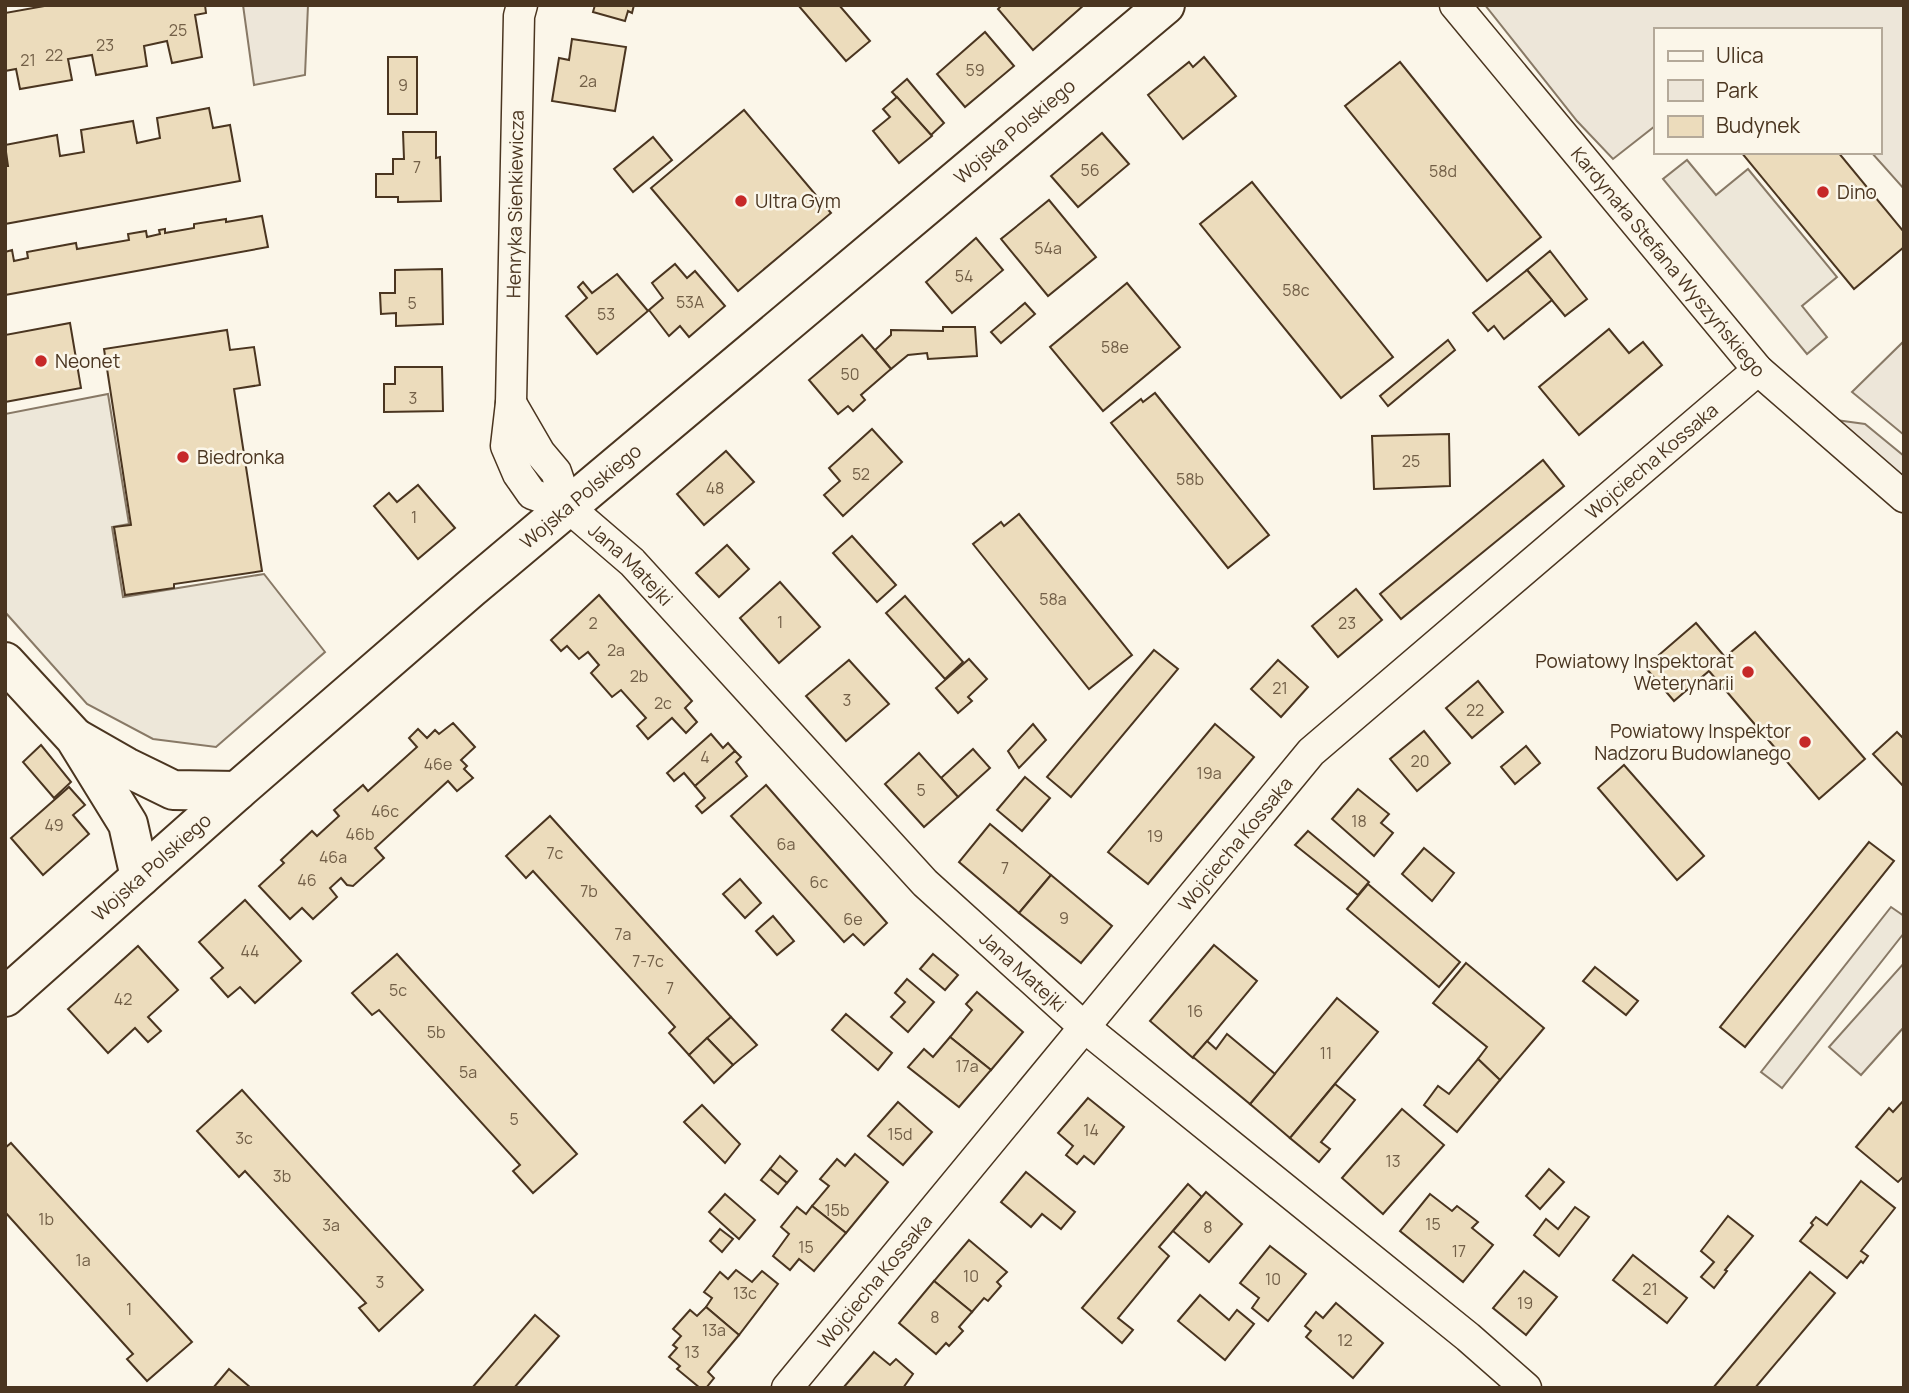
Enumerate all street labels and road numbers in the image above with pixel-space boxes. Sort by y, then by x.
street label: Wojska Polskiego [948,73,1081,190]
street label: Henryka Sienkiewicza [500,110,530,298]
street label: Kardynała Stefana Wyszyńskiego [1565,141,1772,383]
street label: Wojciecha Kossaka [1580,397,1723,525]
street label: Wojska Polskiego [514,438,647,555]
street label: Jana Matejki [583,517,679,611]
street label: Wojciecha Kossaka [1172,771,1298,917]
street label: Wojska Polskiego [86,807,217,927]
street label: Jana Matejki [974,926,1072,1018]
street label: Wojciecha Kossaka [812,1209,938,1354]

